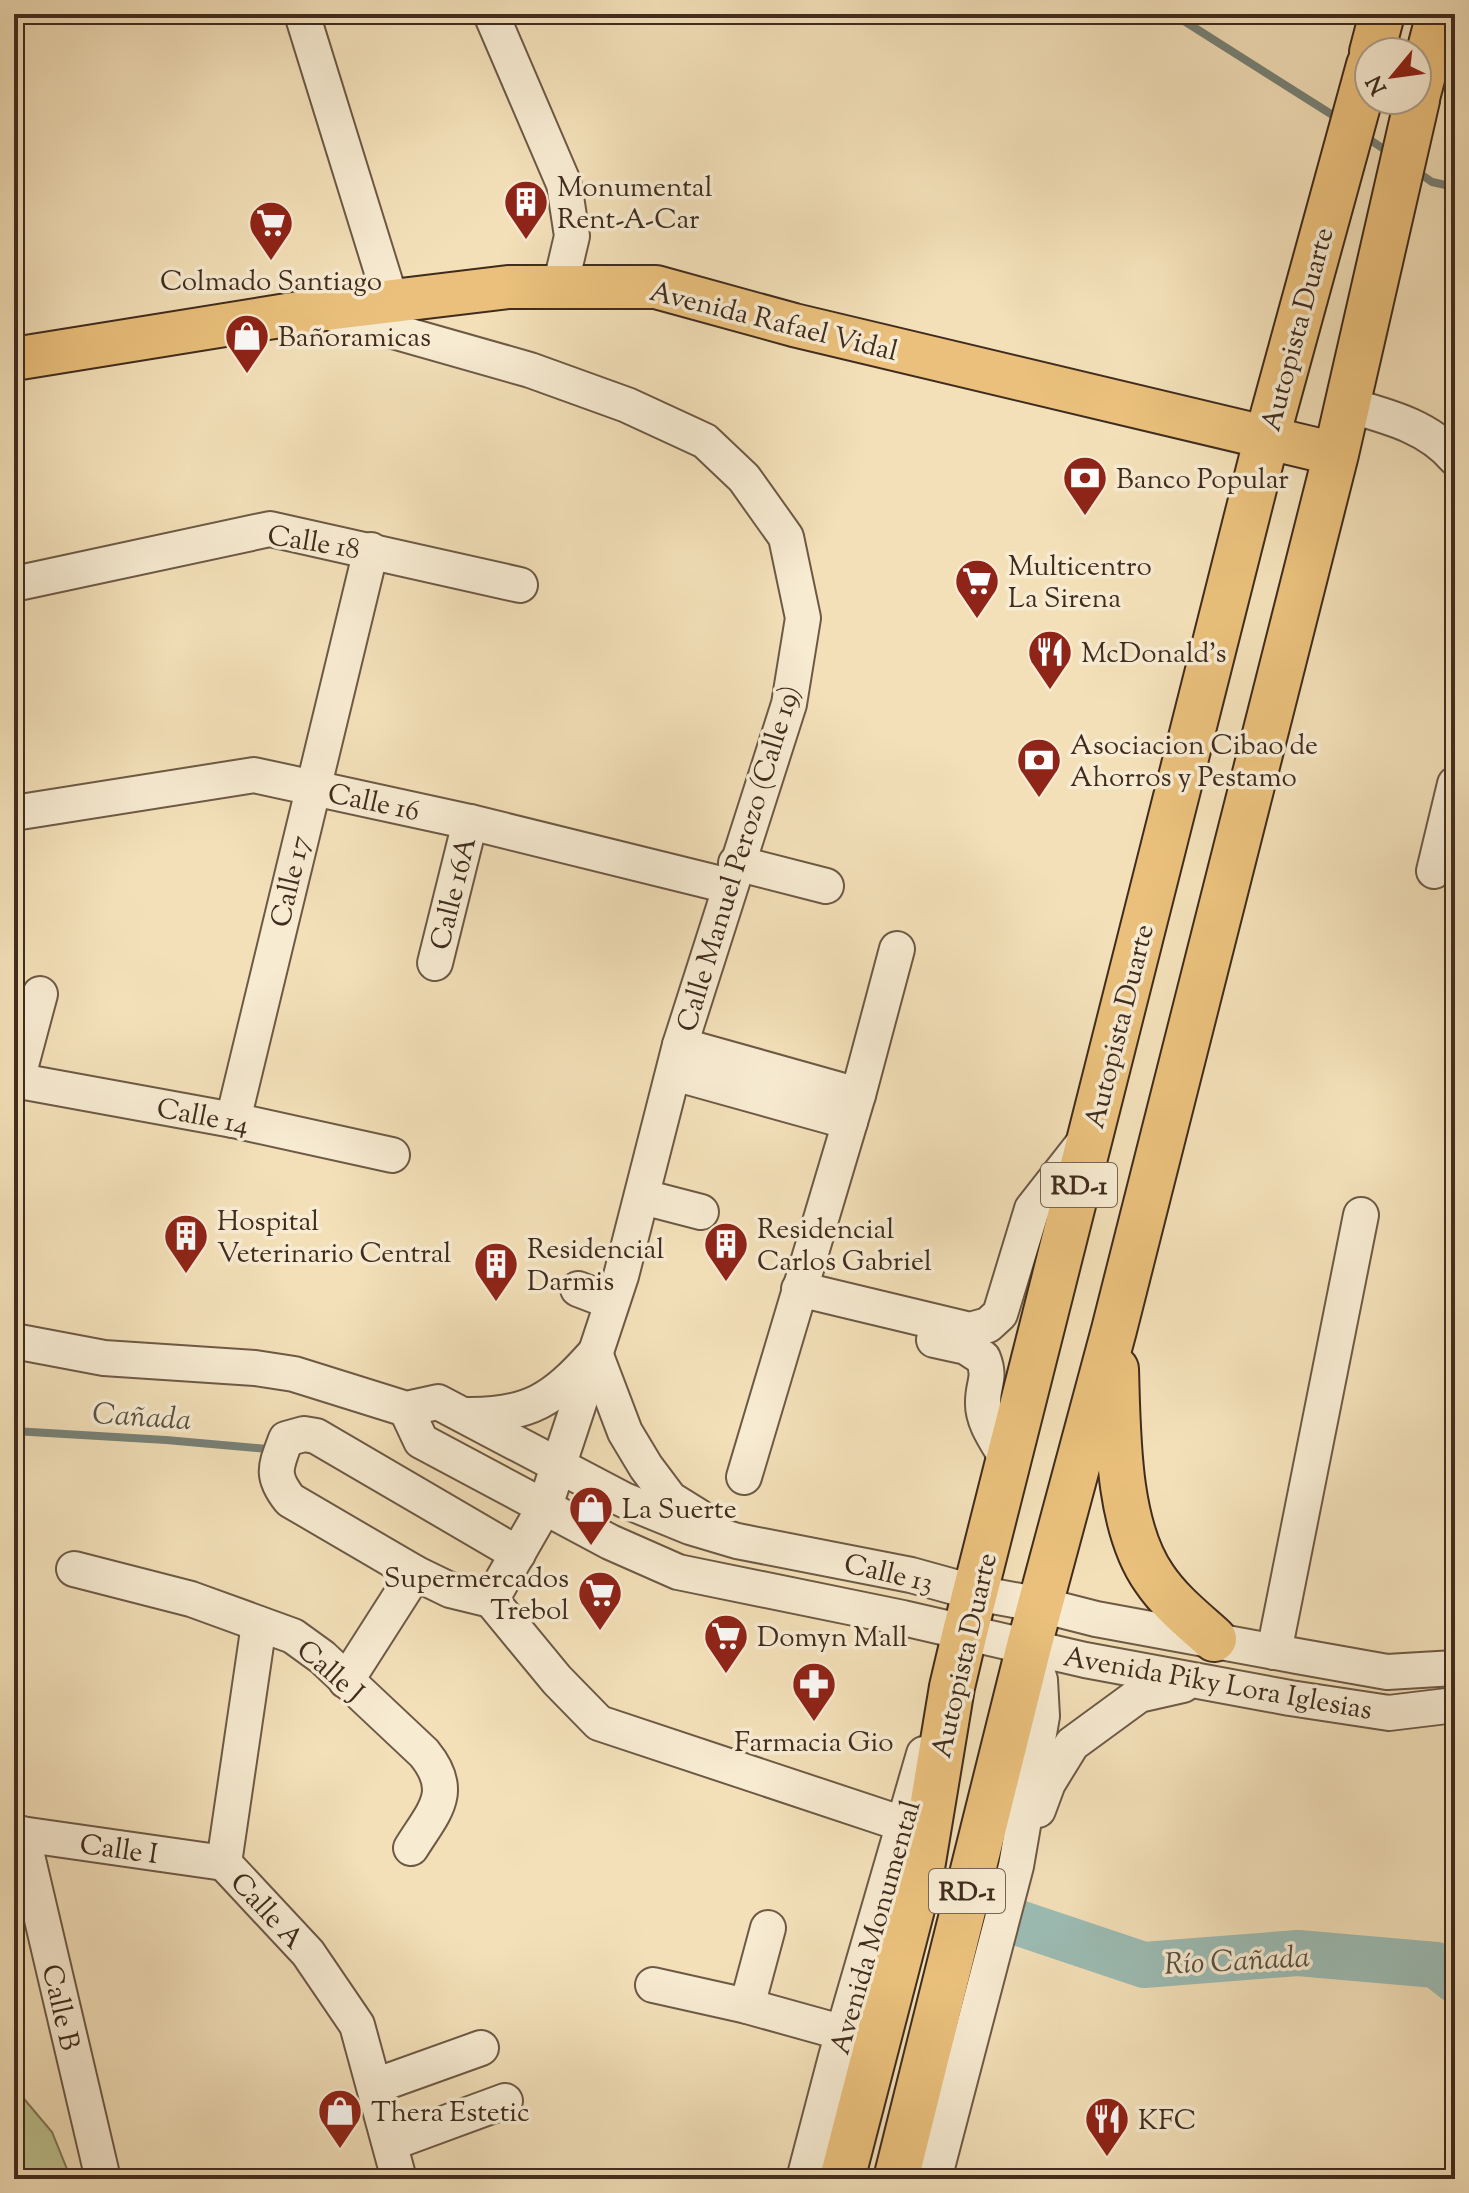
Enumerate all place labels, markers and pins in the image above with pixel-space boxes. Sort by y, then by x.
place label: Monumental Rent-A-Car [557,169,713,241]
building icon: Monumental Rent-A-Car [502,178,550,241]
supermarket icon: Colmado Santiago [247,199,295,262]
place label: Colmado Santiago [160,263,382,303]
shop icon: Bañoramicas [223,312,271,375]
place label: Bañoramicas [278,319,431,359]
bank icon: Banco Popular [1061,454,1109,517]
place label: Banco Popular [1116,461,1289,501]
place label: Multicentro La Sirena [1008,548,1152,620]
supermarket icon: Multicentro La Sirena [953,557,1001,620]
restaurant icon: McDonald's [1026,628,1074,691]
place label: McDonald's [1081,635,1227,675]
place label: Asociacion Cibao de Ahorros y Pestamo [1070,727,1318,799]
bank icon: Asociacion Cibao de Ahorros y Pestamo [1015,736,1063,799]
place label: Hospital Veterinario Central [217,1203,452,1275]
place label: Residencial Carlos Gabriel [757,1211,932,1283]
building icon: Hospital Veterinario Central [162,1212,210,1275]
building icon: Residencial Carlos Gabriel [702,1220,750,1283]
place label: Residencial Darmis [527,1231,665,1303]
building icon: Residencial Darmis [472,1240,520,1303]
shop icon: La Suerte [567,1484,615,1547]
place label: La Suerte [622,1491,737,1531]
place label: Supermercados Trebol [384,1560,569,1632]
supermarket icon: Supermercados Trebol [576,1569,624,1632]
supermarket icon: Domyn Mall [702,1612,750,1675]
place label: Domyn Mall [757,1619,908,1659]
pharmacy icon: Farmacia Gio [790,1660,838,1723]
place label: Farmacia Gio [734,1724,894,1764]
shop icon: Thera Estetic [316,2087,364,2150]
place label: Thera Estetic [371,2094,530,2134]
restaurant icon: KFC [1083,2095,1131,2158]
place label: KFC [1138,2102,1196,2142]

